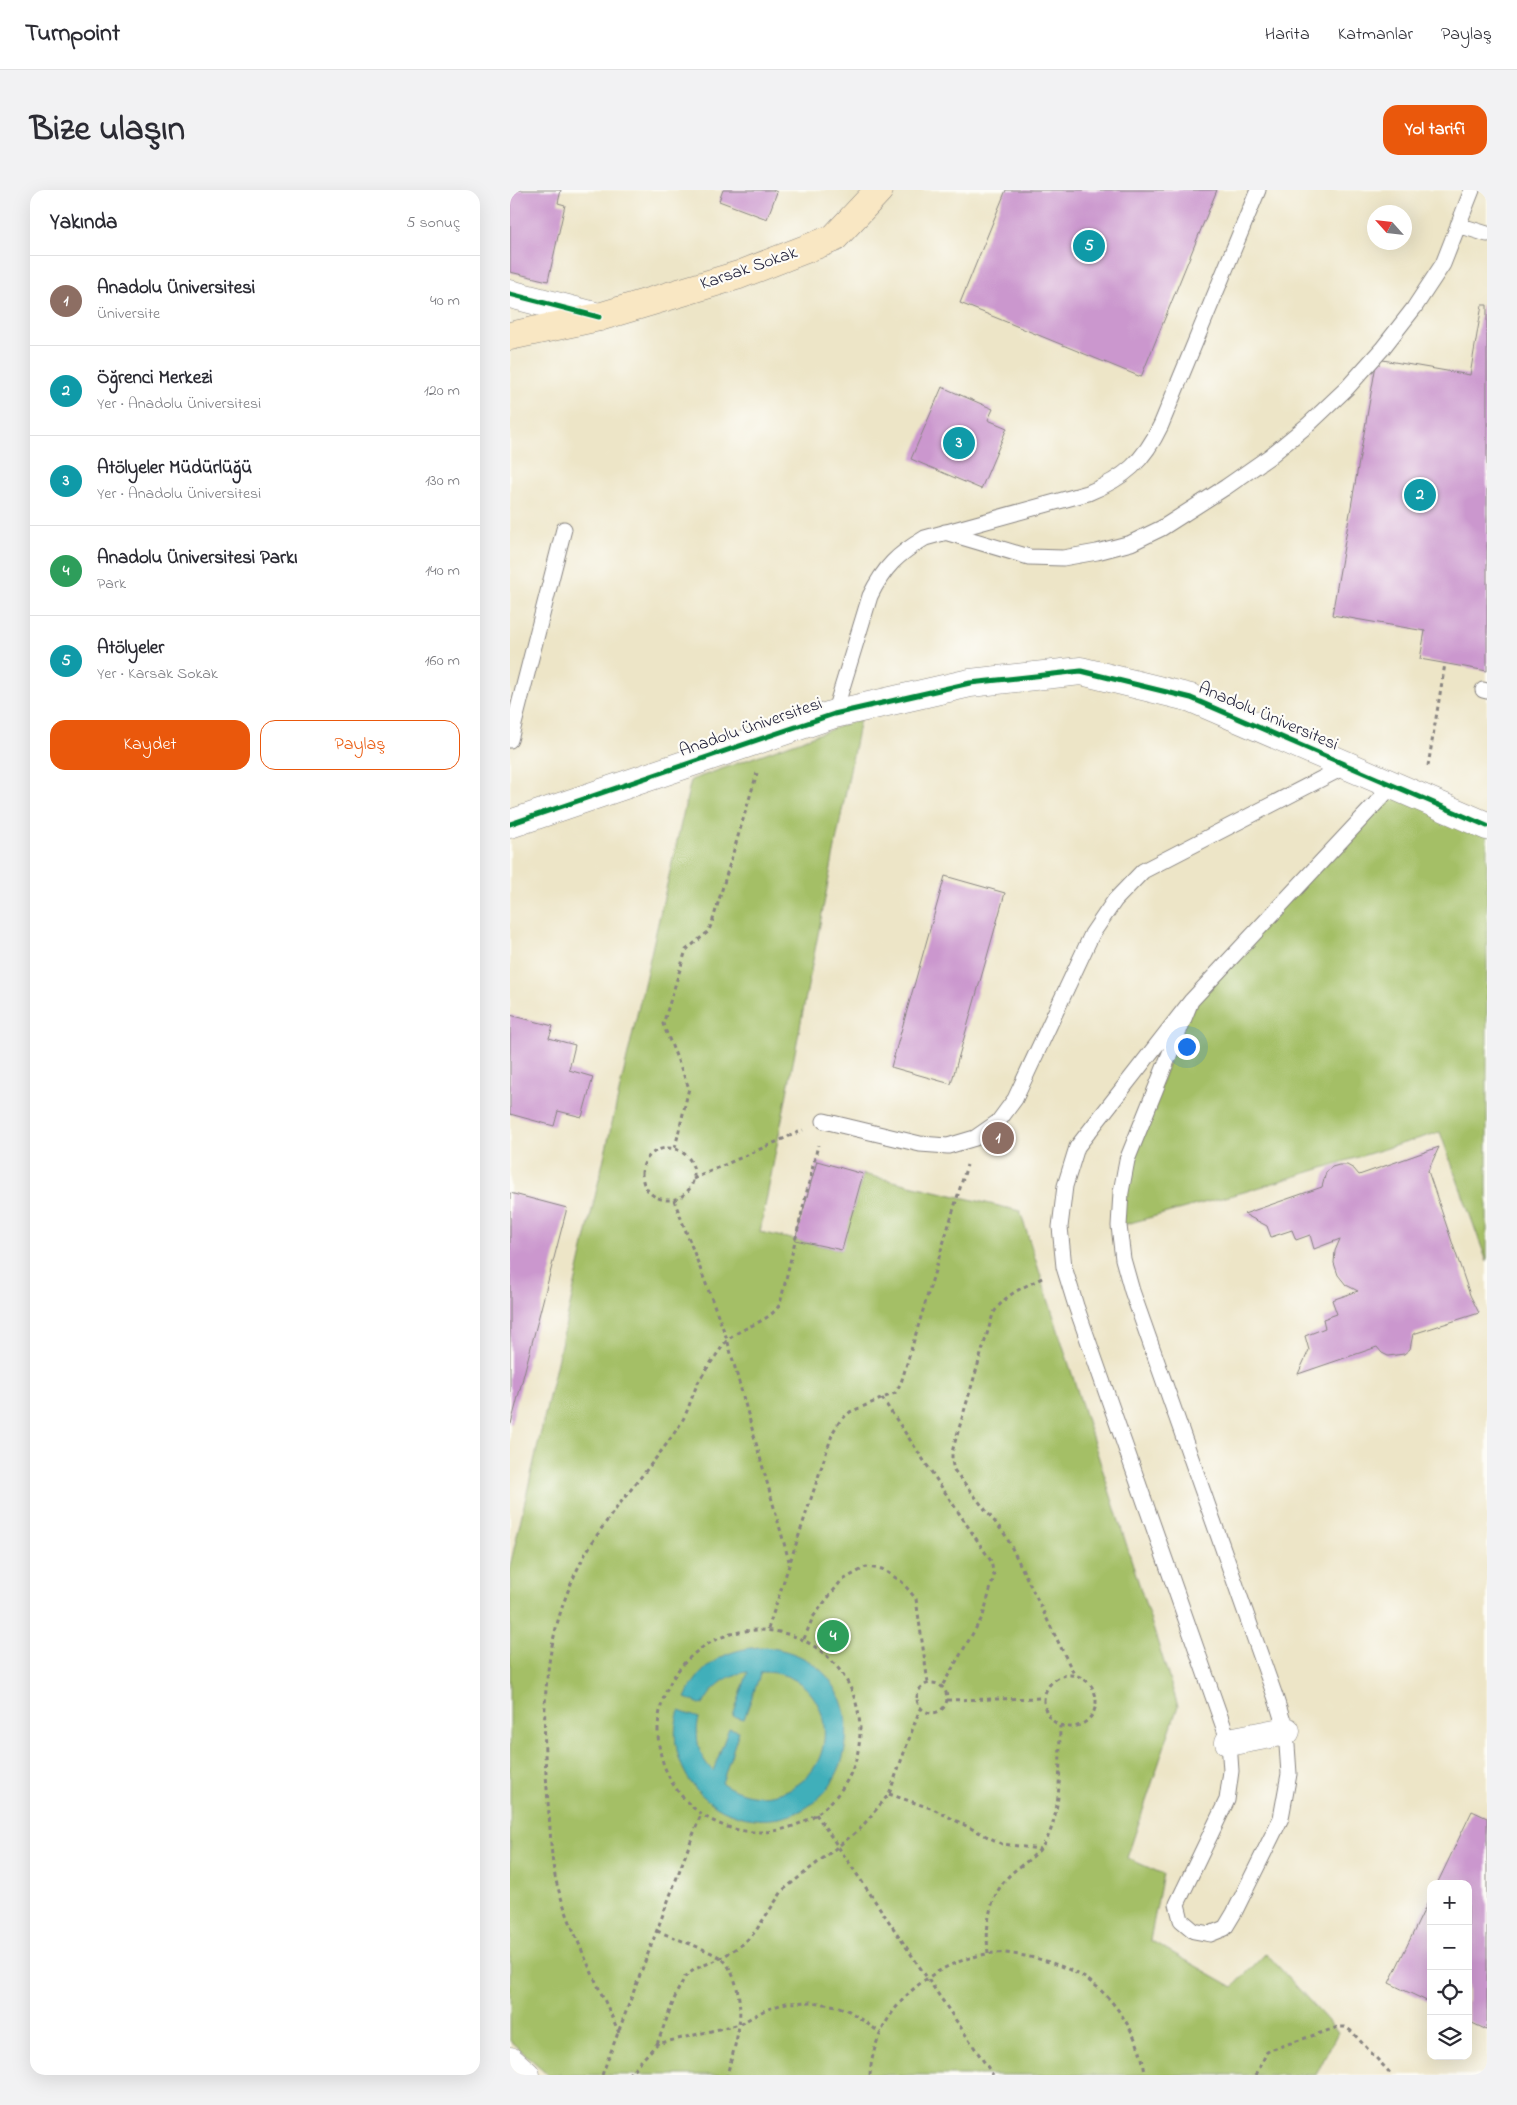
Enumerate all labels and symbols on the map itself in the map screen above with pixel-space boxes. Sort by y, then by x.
north arrow [1367,205,1412,250]
pin: 5 [1073,227,1105,265]
street label: Karsak Sokak [697,240,801,298]
pin: 3 [943,424,975,462]
pin: 2 [1404,476,1436,514]
street label: Anadolu Üniversitesi [1194,676,1342,758]
street label: Anadolu Üniversitesi [676,691,826,765]
your location [1174,1034,1200,1060]
pin: 1 [982,1119,1014,1157]
pin: 4 [817,1617,849,1655]

